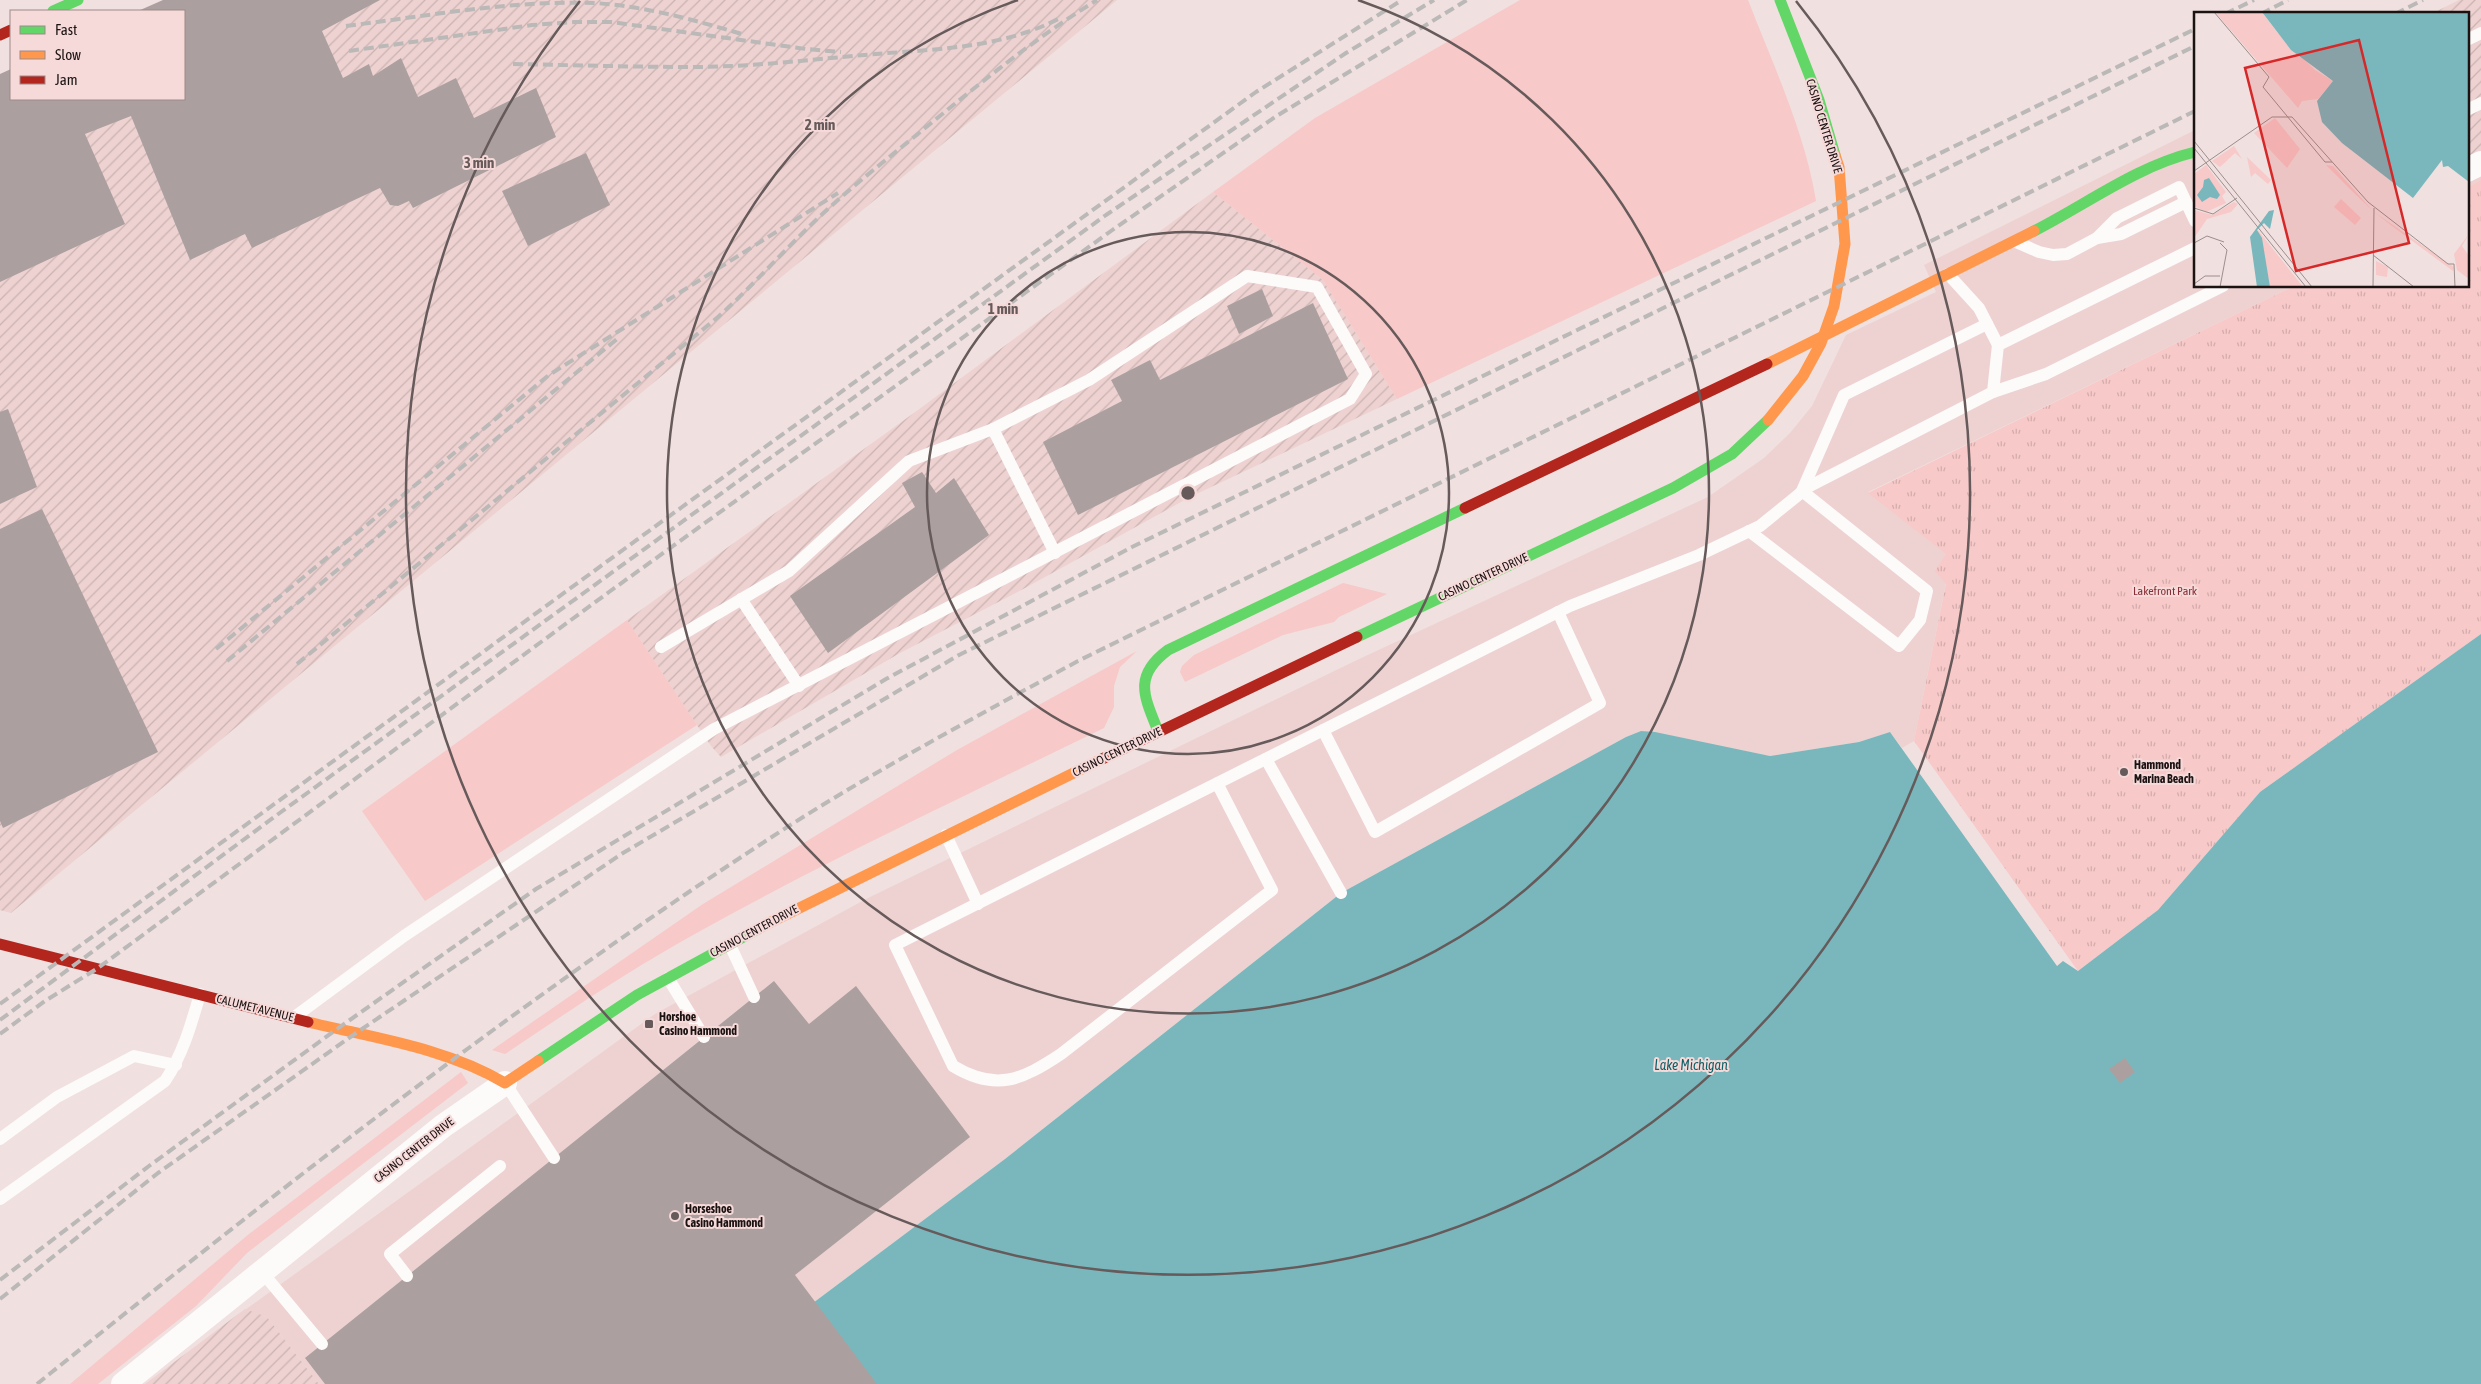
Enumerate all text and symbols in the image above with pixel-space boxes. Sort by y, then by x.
legend [10,10,185,100]
inset map [2194,12,2468,288]
text: Fast [55,21,77,38]
text: Slow [55,46,81,63]
text: Jam [55,71,78,88]
street label: CASINO CENTER DRIVE [1803,77,1845,175]
text: 2 min [805,116,835,133]
text: 3 min [464,154,494,171]
text: 1 min [988,300,1018,317]
centre of rings [1179,484,1197,502]
street label: CASINO CENTER DRIVE [1436,550,1530,604]
park label: Lakefront Park [2133,584,2198,598]
street label: CASINO CENTER DRIVE [1070,724,1164,780]
place label: Hammond Marina Beach [2134,758,2194,786]
marker: Hammond Marina Beach [2118,766,2130,778]
street label: CASINO CENTER DRIVE [708,902,800,960]
street label: CALUMET AVENUE [215,992,295,1024]
place label: Horshoe Casino Hammond [659,1010,737,1038]
marker: Horshoe Casino Hammond [643,1018,655,1030]
water label: Lake Michigan [1654,1057,1728,1073]
street label: CASINO CENTER DRIVE [371,1114,457,1186]
place label: Horseshoe Casino Hammond [685,1202,763,1230]
marker: Horseshoe Casino Hammond [669,1210,681,1222]

